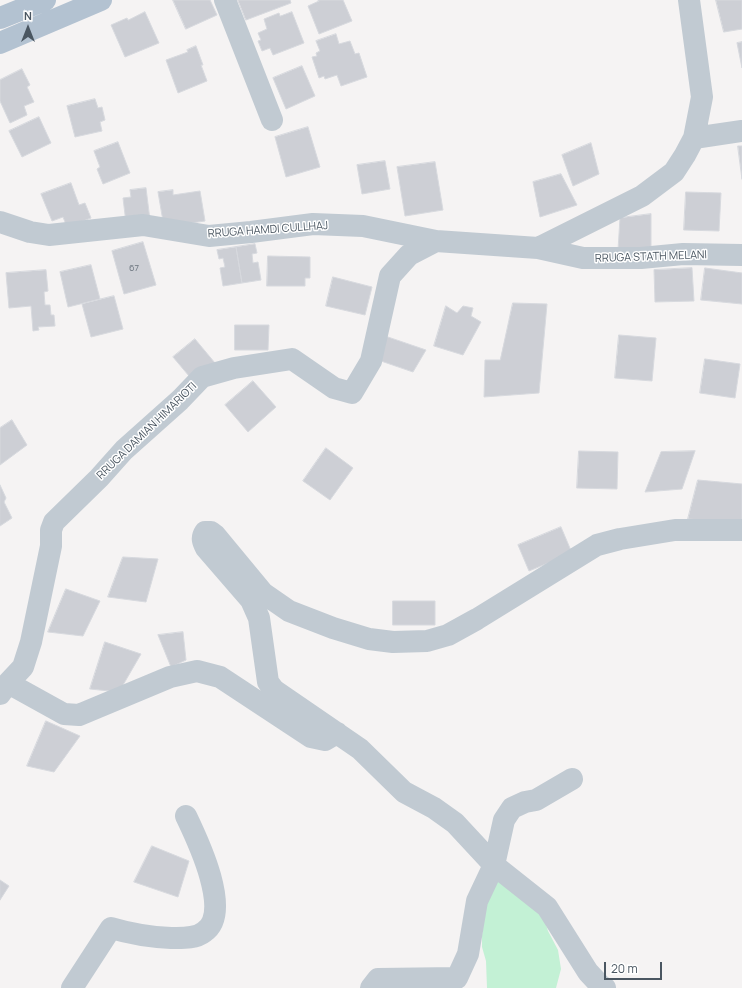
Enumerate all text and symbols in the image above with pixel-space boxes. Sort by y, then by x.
north arrow [8,8,48,48]
text: N [24,8,32,23]
street label: RRUGA HAMDI CULLHAJ [207,219,329,241]
street label: RRUGA STATH MELANI [595,248,707,266]
house number: 67 [129,263,139,273]
street label: RRUGA DAMIAN HIMARIOTI [94,380,200,482]
scale bar [606,954,664,980]
text: 20 m [611,960,638,977]

